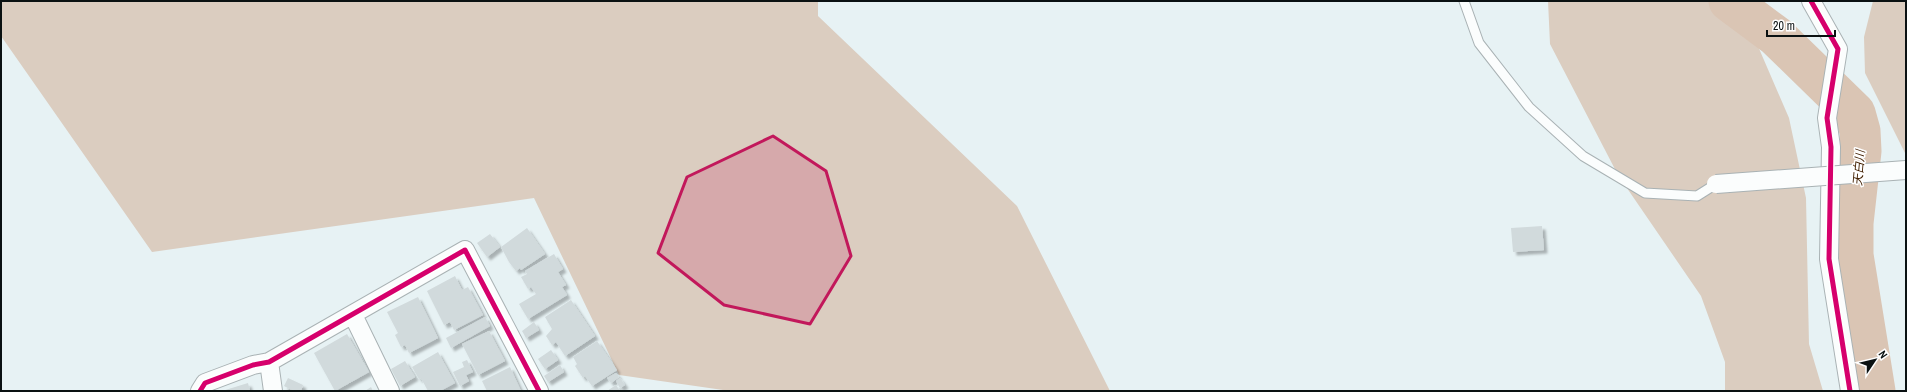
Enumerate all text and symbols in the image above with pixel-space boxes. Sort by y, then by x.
scale bar [1767,12,1835,38]
text: 20 m [1773,18,1795,34]
water label: 天白川 [1849,147,1869,187]
north arrow [1855,340,1895,380]
text: N [1876,348,1891,361]

